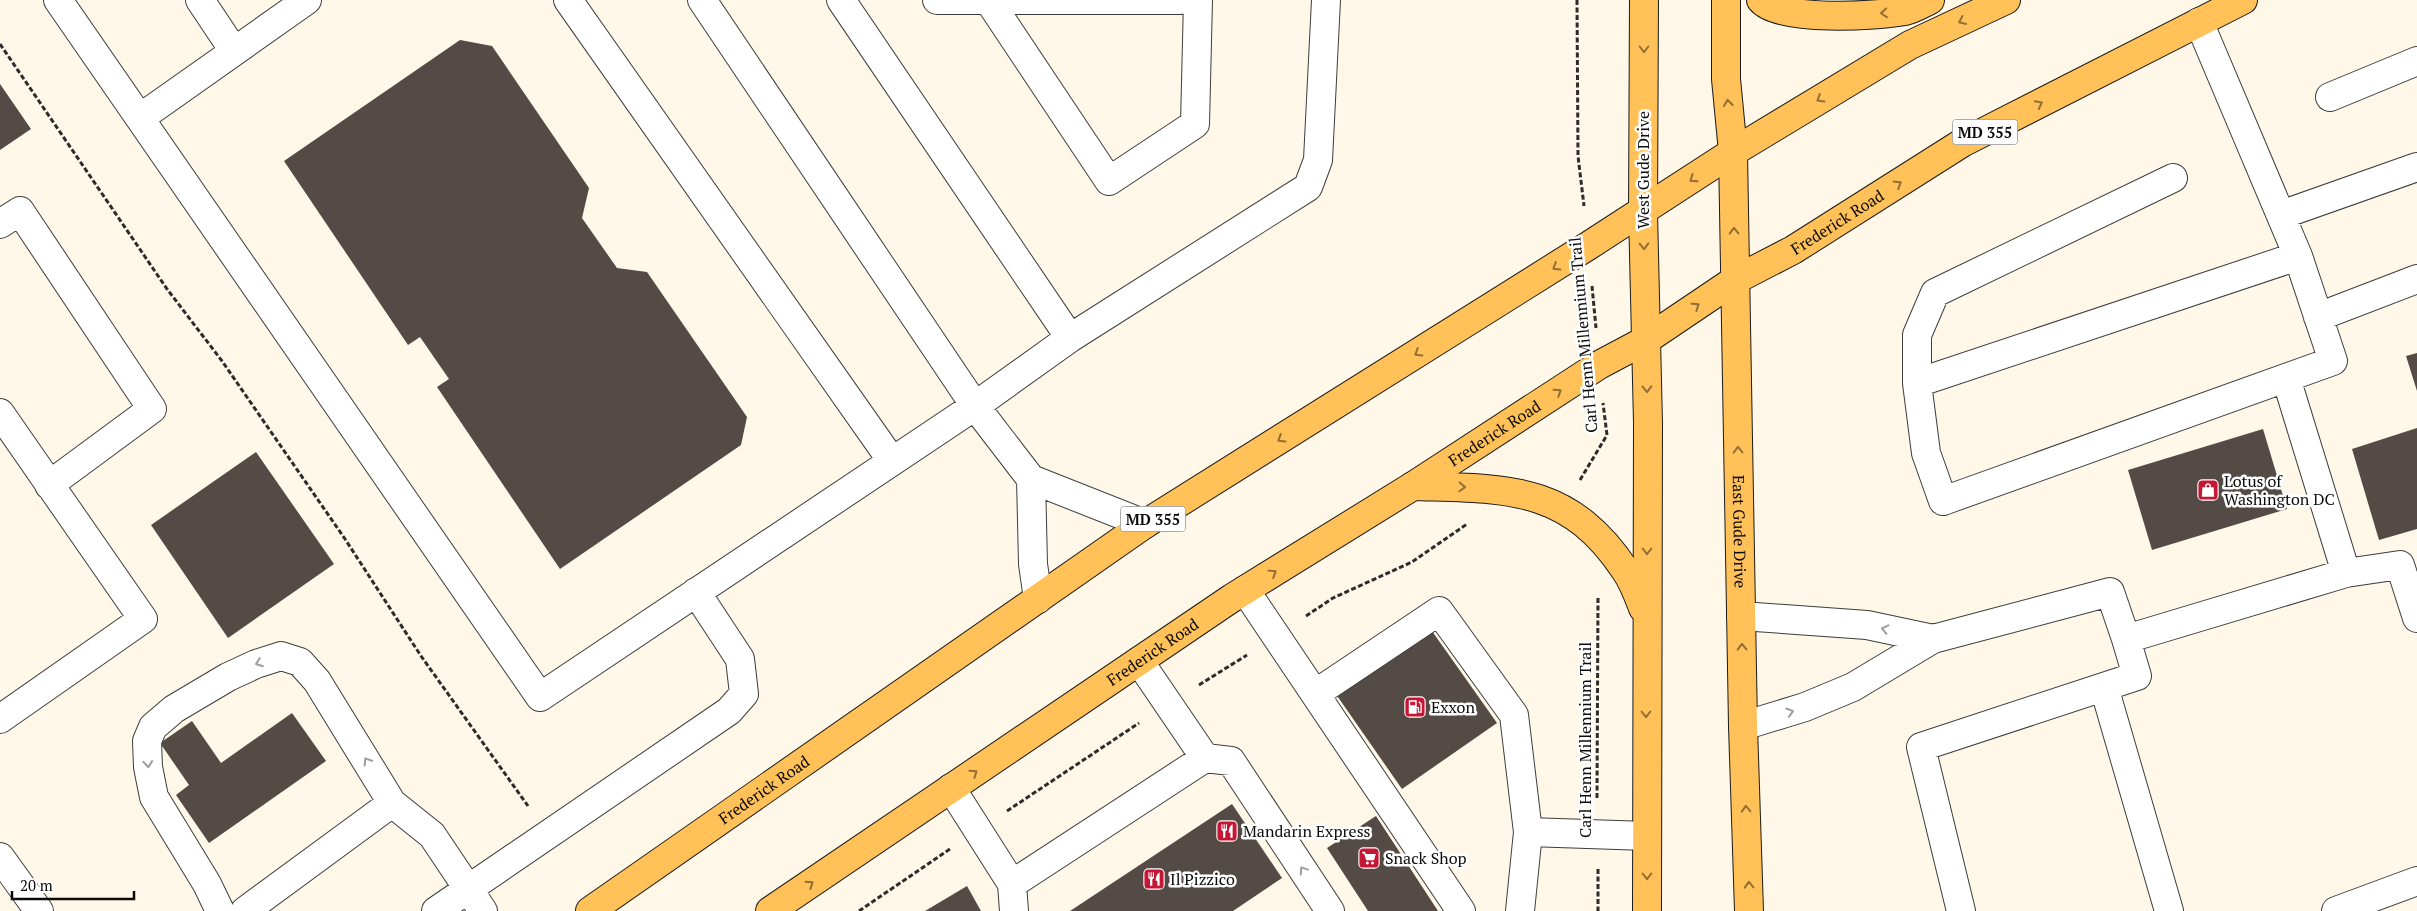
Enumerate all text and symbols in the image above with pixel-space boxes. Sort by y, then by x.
one-way arrow [1879,7,1887,18]
one-way arrow [1958,14,1967,25]
one-way arrow [1639,45,1649,53]
one-way arrow [1816,93,1825,103]
one-way arrow [1723,99,1734,107]
one-way arrow [2034,100,2043,110]
street label: West Gude Drive [1632,111,1654,229]
road number: MD 355 [1952,120,2018,144]
one-way arrow [1689,173,1698,182]
one-way arrow [1892,181,1901,190]
street label: Frederick Road [1786,184,1888,260]
one-way arrow [1729,227,1740,235]
street label: Carl Henn Millennium Trail [1563,236,1603,434]
one-way arrow [1638,242,1649,250]
one-way arrow [1552,260,1561,270]
one-way arrow [1690,303,1700,312]
one-way arrow [1415,347,1424,356]
one-way arrow [1642,386,1652,393]
one-way arrow [1553,388,1562,398]
street label: Frederick Road [1444,395,1545,471]
one-way arrow [1277,433,1286,443]
one-way arrow [1733,445,1743,453]
place label: Lotus of Washington DC [2224,470,2335,510]
street label: East Gude Drive [1728,475,1752,589]
shop icon: Lotus of Washington DC [2196,478,2220,502]
one-way arrow [1458,482,1466,493]
road number: MD 355 [1120,506,1186,532]
one-way arrow [1642,548,1652,556]
one-way arrow [1268,569,1277,579]
street label: Frederick Road [1102,613,1203,691]
one-way arrow [1881,624,1890,635]
street label: Carl Henn Millennium Trail [1574,642,1596,838]
one-way arrow [1737,643,1747,650]
one-way arrow [256,657,264,667]
fuel station icon: Exxon [1403,695,1427,719]
place label: Exxon [1431,696,1475,718]
one-way arrow [1785,708,1793,718]
one-way arrow [1641,710,1651,718]
street label: Frederick Road [714,750,814,829]
one-way arrow [363,758,373,767]
one-way arrow [142,760,153,768]
one-way arrow [968,770,977,779]
one-way arrow [1741,805,1751,813]
restaurant icon: Mandarin Express [1215,819,1239,843]
place label: Mandarin Express [1243,820,1371,842]
supermarket icon: Snack Shop [1357,846,1381,870]
place label: Snack Shop [1385,847,1467,869]
restaurant icon: Il Pizzico [1142,867,1166,891]
one-way arrow [1300,867,1310,876]
scale bar [12,868,135,900]
place label: Il Pizzico [1170,868,1235,890]
one-way arrow [1642,873,1652,881]
text: 20 m [20,875,53,895]
one-way arrow [1743,880,1754,888]
one-way arrow [804,881,814,890]

